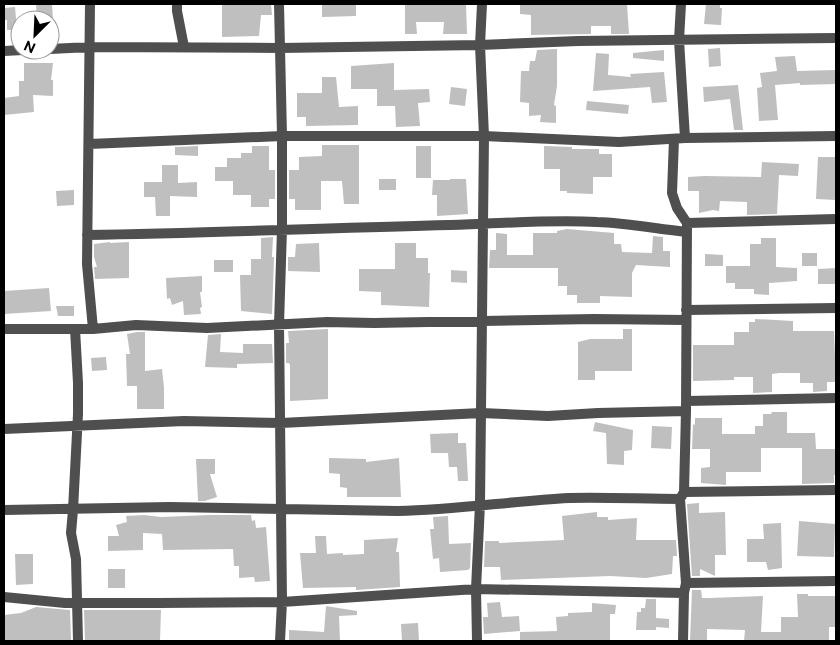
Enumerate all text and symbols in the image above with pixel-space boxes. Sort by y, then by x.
north arrow [10,10,60,60]
text: N [21,37,38,56]

